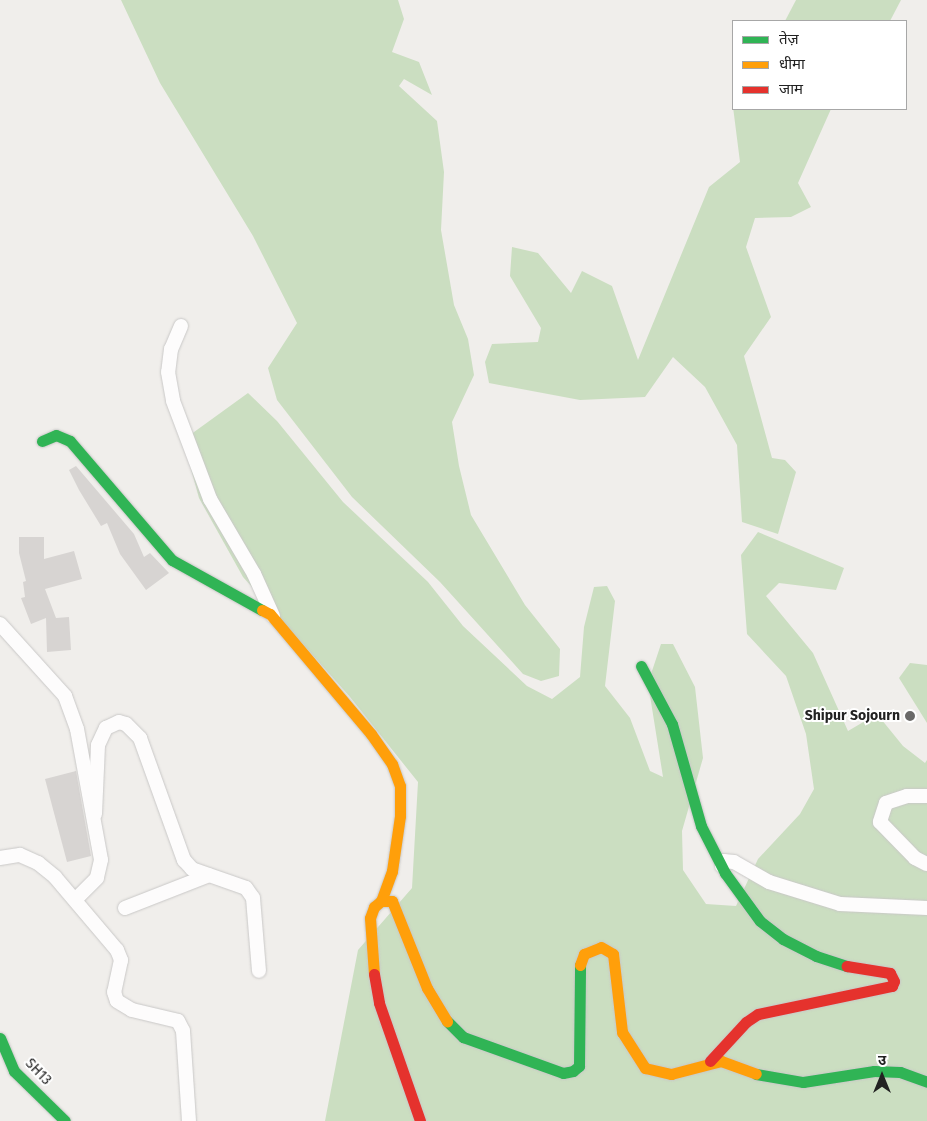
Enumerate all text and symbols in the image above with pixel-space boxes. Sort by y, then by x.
legend [732,20,907,110]
text: तेज़ [779,30,799,48]
text: धीमा [779,55,805,73]
text: जाम [779,80,803,98]
place label: Shipur Sojourn [805,708,900,724]
marker: Shipur Sojourn [904,710,916,722]
north arrow [857,1051,907,1101]
text: उ [878,1052,886,1069]
street label: SH13 [21,1055,55,1089]

